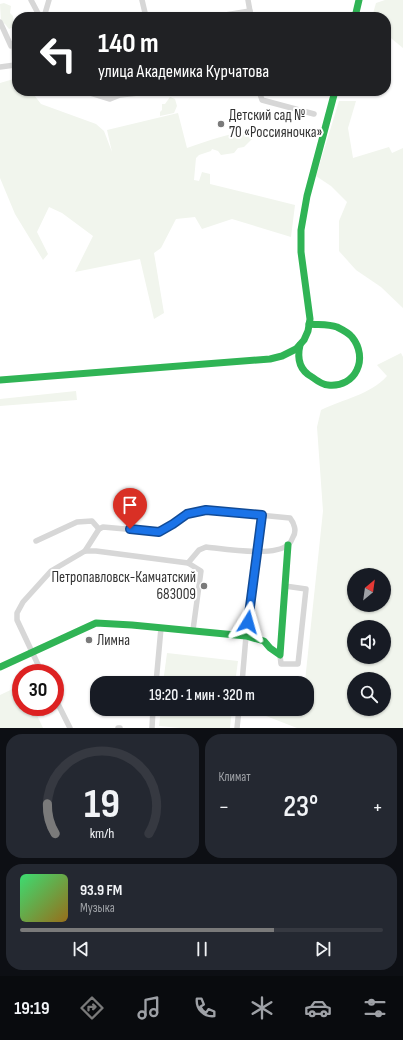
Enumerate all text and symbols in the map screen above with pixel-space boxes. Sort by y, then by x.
text: 140 m [98,27,159,60]
icon: left [32,28,84,80]
text: улица Академика Курчатова [98,61,269,82]
place label: Детский сад № 70 «Россияночка» [229,106,322,142]
marker: Детский сад № 70 «Россияночка» [216,119,226,129]
pin [113,488,147,529]
icon: arrive [119,494,141,516]
place label: Петропавловск-Камчатский 683009 [51,568,196,604]
north arrow [347,568,391,612]
map controls [347,568,391,716]
marker: Петропавловск-Камчатский 683009 [199,581,209,591]
position arrow [227,601,269,643]
button: sound [347,620,391,664]
place label: Лимна [97,631,130,650]
marker: Лимна [84,635,94,645]
speed limit sign: 30 [12,664,64,716]
button: search [347,672,391,716]
text: 19:20 · 1 мин · 320 m [149,686,255,705]
text: Климат [219,769,251,785]
text: 19 [84,780,120,829]
text: 23° [283,789,318,825]
text: − [219,794,229,821]
text: + [372,794,383,821]
text: km/h [90,825,115,842]
text: 93.9 FM [80,881,122,900]
text: Музыка [80,900,115,916]
icon: previous [70,938,92,960]
icon: pause [191,938,213,960]
icon: next [312,938,334,960]
icon: directions [78,994,106,1022]
icon: music [135,994,163,1022]
icon: phone [191,994,219,1022]
icon: climate [248,994,276,1022]
icon: car [304,994,332,1022]
icon: filters [361,994,389,1022]
text: 19:19 [14,998,49,1019]

